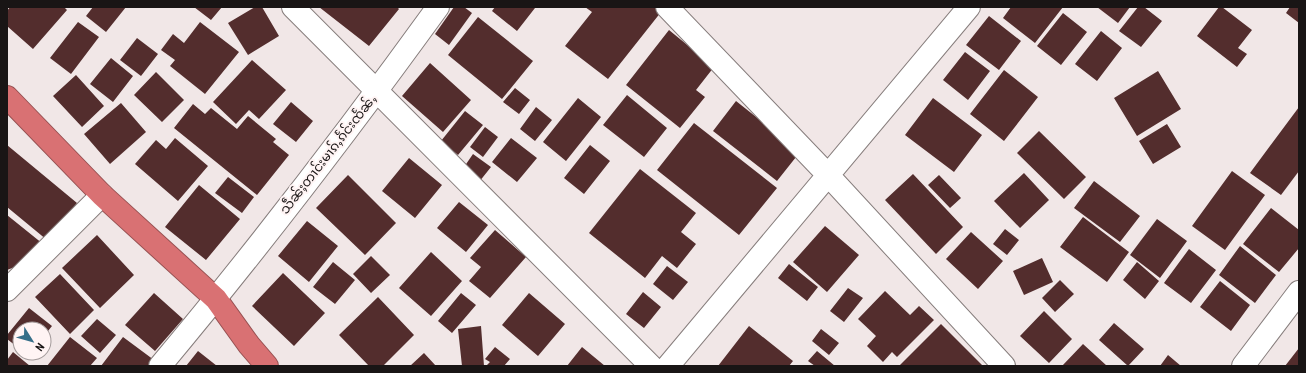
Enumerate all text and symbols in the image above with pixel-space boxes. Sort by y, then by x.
street label: သဵၼ်ႈတၢင်းမၢၵ်ႇၵႅင်းၸႅၼ်ႇ [276,91,379,217]
north arrow [12,321,52,361]
text: N [32,340,47,354]

